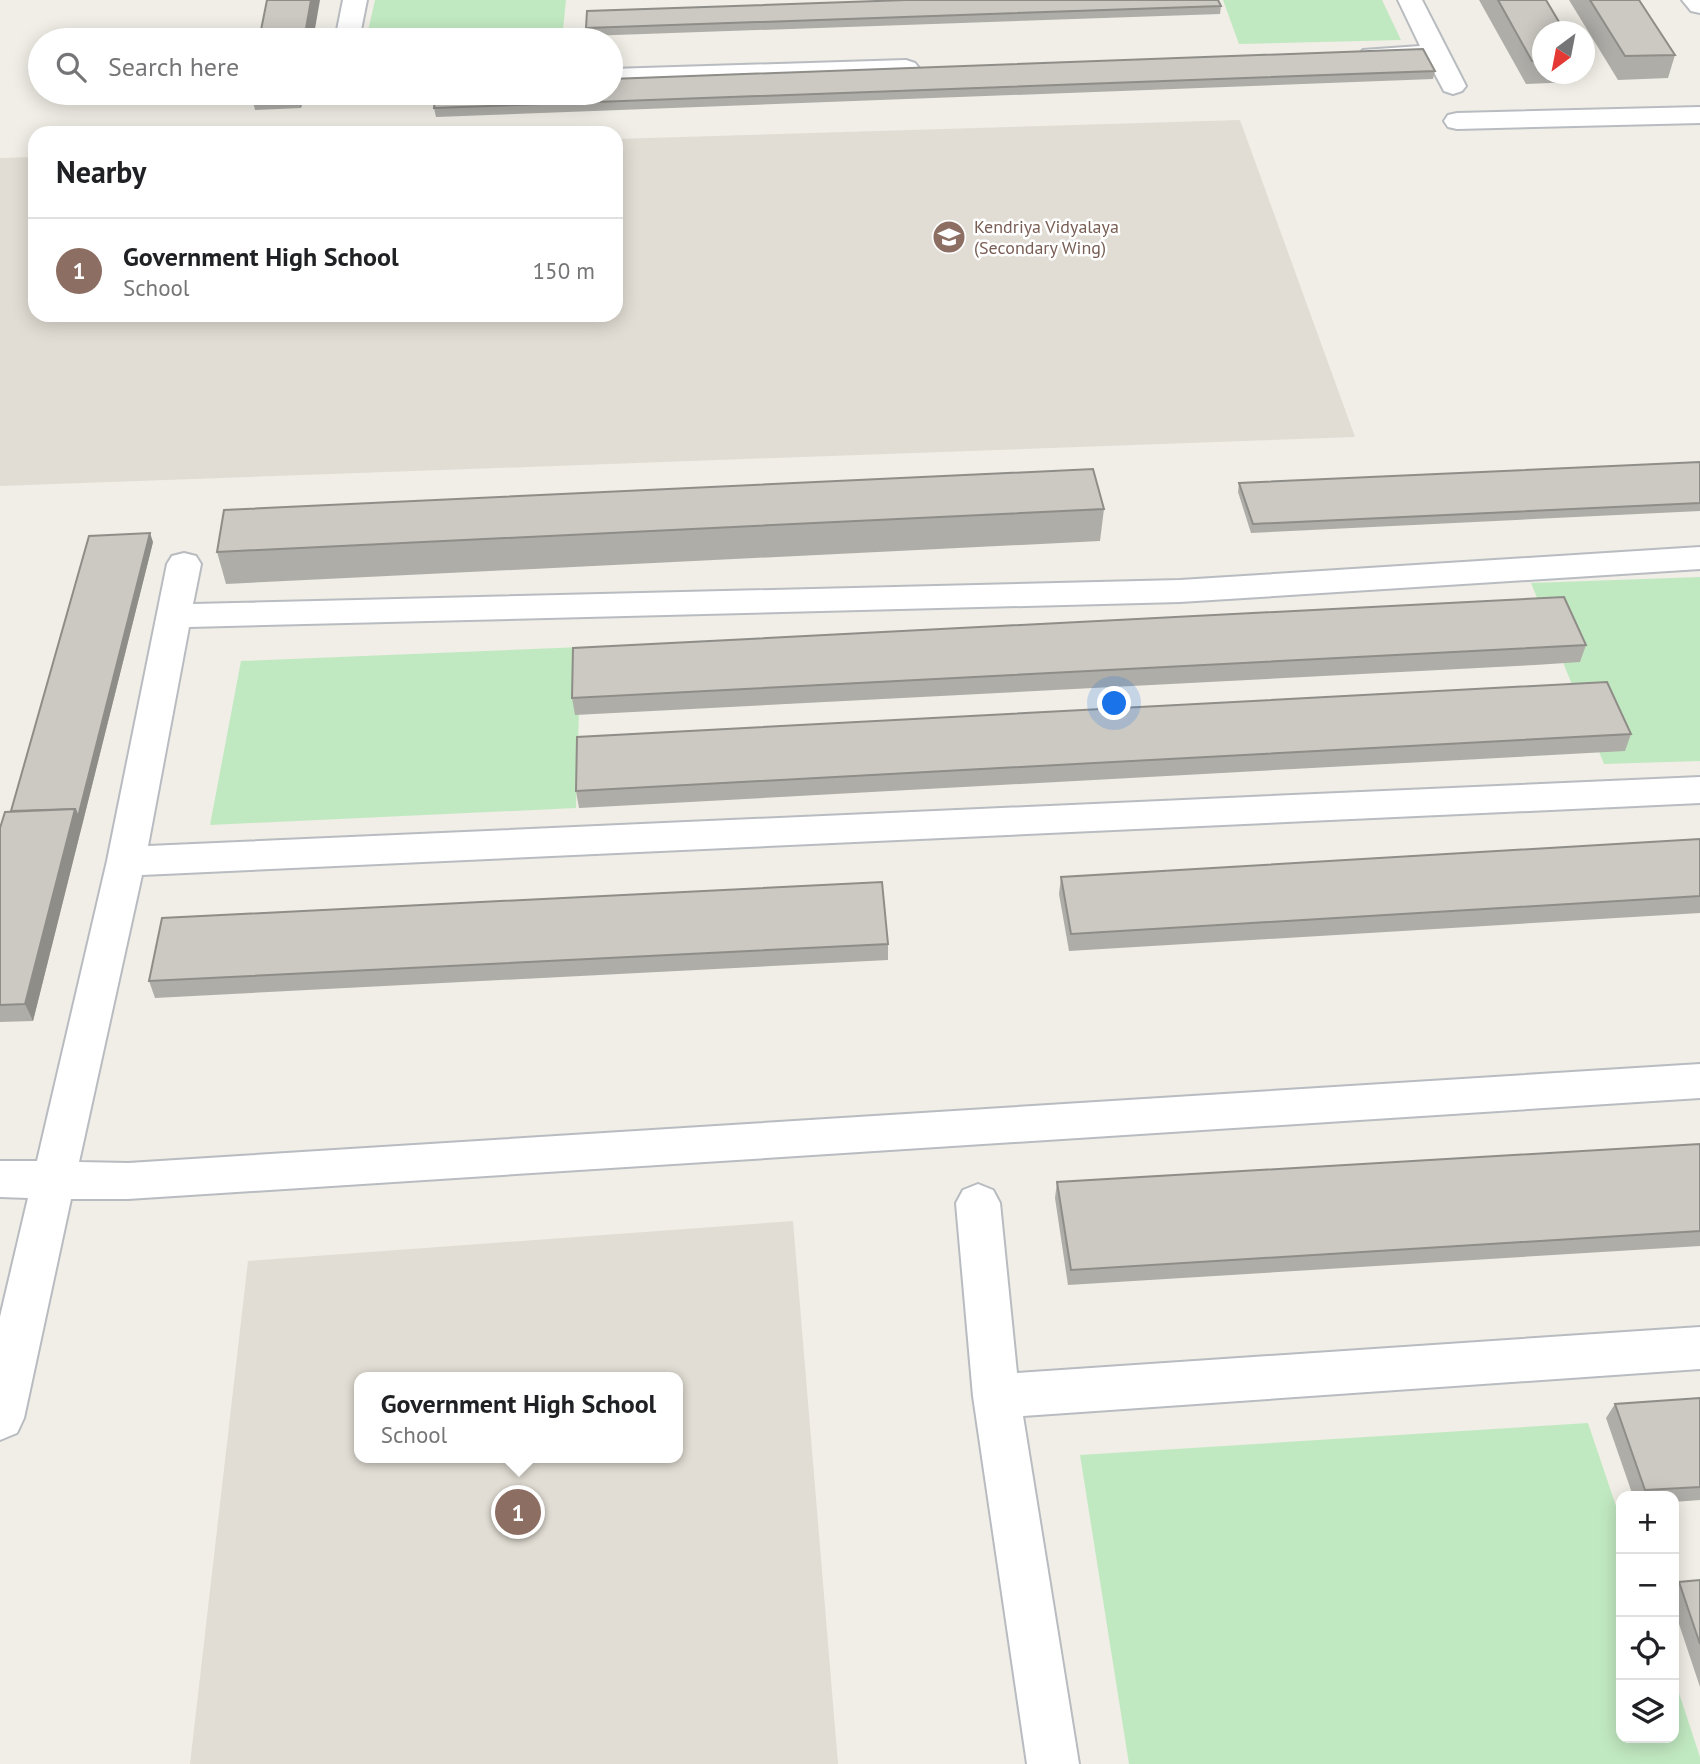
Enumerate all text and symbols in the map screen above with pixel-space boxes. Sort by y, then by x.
north arrow [1532,21,1595,84]
search box [28,28,623,105]
icon: search [52,48,90,86]
text: Search here [108,50,239,83]
text: Nearby [56,152,146,191]
place label: Kendriya Vidyalaya (Secondary Wing) [974,215,1119,259]
school or university icon: Kendriya Vidyalaya (Secondary Wing) [930,218,968,256]
text: Government High School [123,240,399,273]
text: 1 [72,256,86,285]
text: 150 m [533,256,595,285]
text: School [123,273,190,302]
your location [1097,686,1131,720]
popup [354,1372,683,1463]
text: Government High School [381,1387,656,1420]
text: School [381,1420,447,1449]
pin: 1 [495,1486,541,1538]
map controls [1616,1491,1679,1743]
button: + [1616,1491,1679,1554]
button: − [1616,1554,1679,1617]
button: locate [1616,1617,1679,1680]
button: layers [1616,1680,1679,1743]

